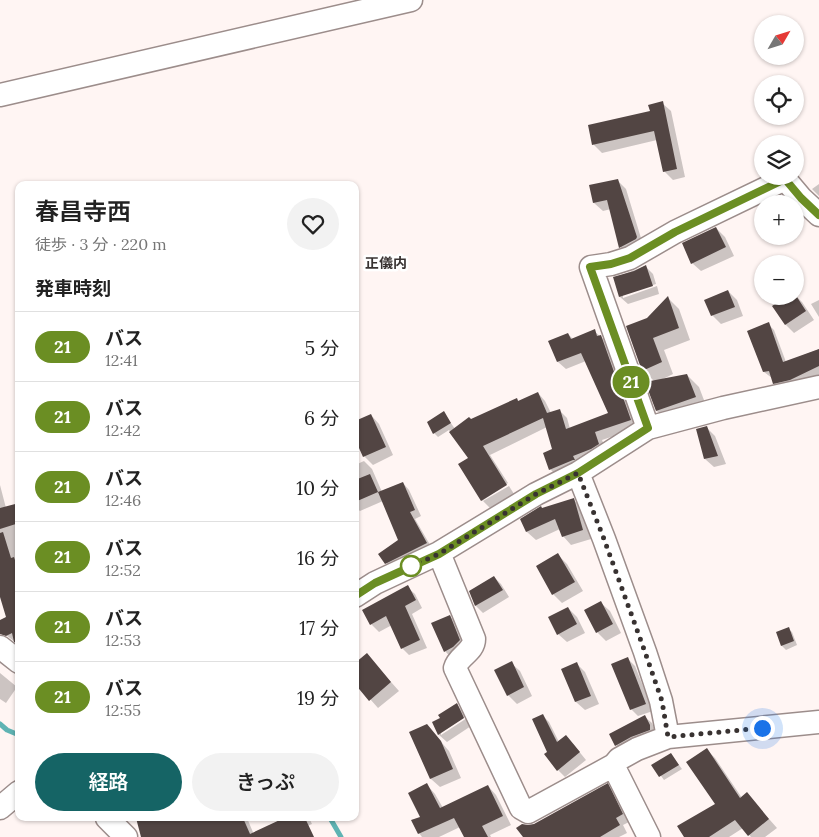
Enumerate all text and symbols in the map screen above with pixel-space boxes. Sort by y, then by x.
north arrow [754,15,804,65]
map controls [754,15,804,305]
button: locate [754,75,804,125]
button: layers [754,135,804,185]
button: + [754,195,804,245]
text: 春昌寺西 [35,196,131,227]
button: heart [287,198,339,250]
text: 徒歩 · 3 分 · 220 m [35,234,167,254]
district label: 正儀内 [365,254,407,272]
button: − [754,255,804,305]
text: 発車時刻 [35,276,111,300]
text: バス [105,326,143,350]
text: 21 [54,335,71,358]
text: 5 分 [305,336,339,360]
text: 12:41 [105,350,138,370]
line badge: 21 [608,366,654,398]
text: 21 [623,370,639,393]
text: バス [105,396,143,420]
text: 21 [54,405,71,428]
text: 6 分 [304,406,339,430]
text: 12:42 [105,420,141,440]
text: バス [105,466,143,490]
text: 21 [54,475,71,498]
text: 10 分 [296,476,339,500]
text: 12:46 [105,490,141,510]
text: バス [105,536,143,560]
text: 21 [54,545,71,568]
text: 16 分 [297,546,339,570]
unlabelled marker [400,555,422,577]
text: 12:52 [105,560,141,580]
text: バス [105,606,143,630]
text: 21 [54,615,71,638]
text: 17 分 [299,616,339,640]
text: 12:53 [105,630,141,650]
text: バス [105,676,143,700]
text: 21 [54,685,71,708]
text: 19 分 [297,686,339,710]
text: 12:55 [105,700,141,720]
your location [750,716,775,741]
button: 経路 [35,753,182,811]
button: きっぷ [192,753,339,811]

